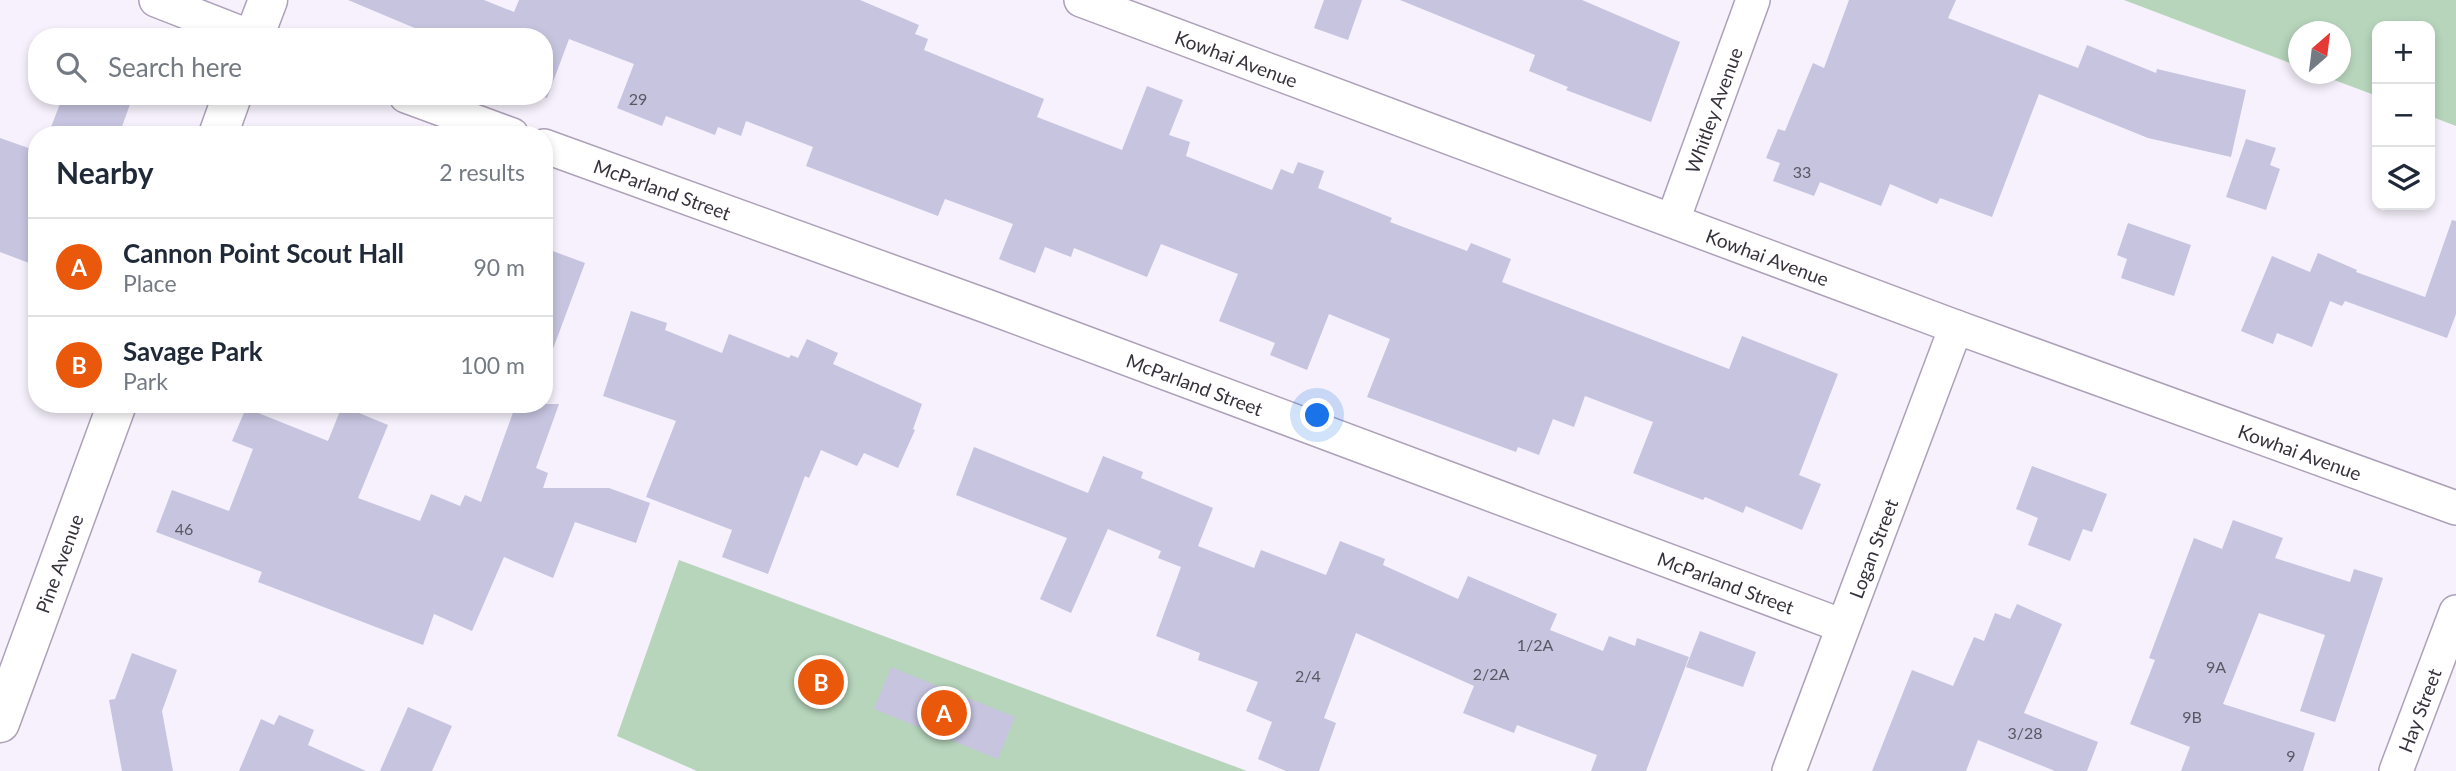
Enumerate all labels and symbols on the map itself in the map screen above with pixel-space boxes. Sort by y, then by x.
north arrow [2288,21,2351,84]
street label: Kowhai Avenue [1172,25,1301,92]
street label: Whitley Avenue [1680,44,1746,176]
house number: 29 [629,89,647,108]
street label: McParland Street [591,154,734,224]
house number: 33 [1793,162,1811,181]
street label: Kowhai Avenue [1703,223,1832,290]
street label: McParland Street [1123,348,1266,420]
your location [1300,398,1334,432]
street label: Kowhai Avenue [2235,419,2365,484]
street label: Logan Street [1844,495,1902,601]
street label: Pine Avenue [30,511,87,616]
house number: 46 [175,519,193,538]
street label: McParland Street [1655,546,1798,618]
house number: 1/2A [1517,635,1553,654]
pin: B [798,656,844,708]
house number: 9A [2206,657,2226,676]
house number: 2/2A [1473,664,1509,683]
street label: Hay Street [2393,665,2445,755]
house number: 2/4 [1295,666,1321,685]
pin: A [921,687,967,739]
house number: 9B [2182,707,2202,726]
house number: 3/28 [2007,723,2043,742]
house number: 9 [2286,746,2296,765]

